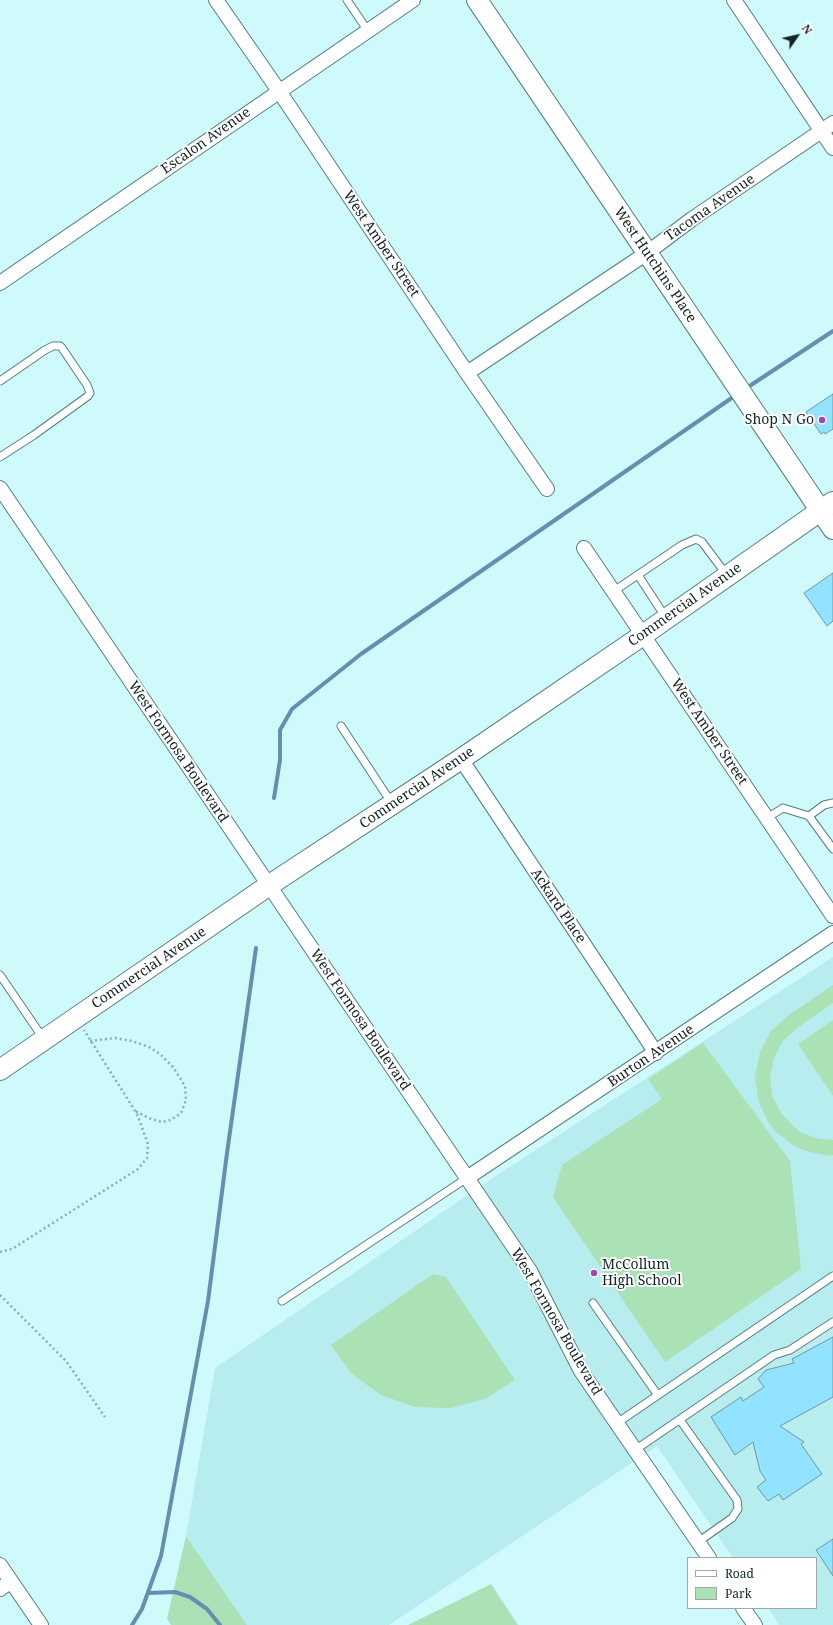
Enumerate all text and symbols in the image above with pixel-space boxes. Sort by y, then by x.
north arrow [777,16,817,56]
text: N [799,21,816,37]
street label: Escalon Avenue [158,104,254,178]
street label: Tacoma Avenue [662,171,758,245]
street label: West Amber Street [339,188,423,300]
street label: West Hutchins Place [610,204,700,326]
place label: Shop N Go [745,412,814,428]
marker: Shop N Go [817,415,827,425]
street label: Commercial Avenue [625,560,745,650]
street label: West Amber Street [667,676,751,788]
street label: West Formosa Boulevard [124,678,232,826]
street label: Commercial Avenue [357,743,477,833]
street label: Ackard Place [527,865,589,947]
street label: Commercial Avenue [89,923,209,1013]
street label: West Formosa Boulevard [306,946,414,1094]
street label: Burton Avenue [605,1021,697,1091]
street label: West Formosa Boulevard [507,1246,605,1398]
place label: McCollum High School [602,1257,682,1290]
marker: McCollum High School [589,1268,599,1278]
legend [687,1557,817,1609]
text: Road [725,1565,754,1582]
text: Park [725,1585,752,1602]

